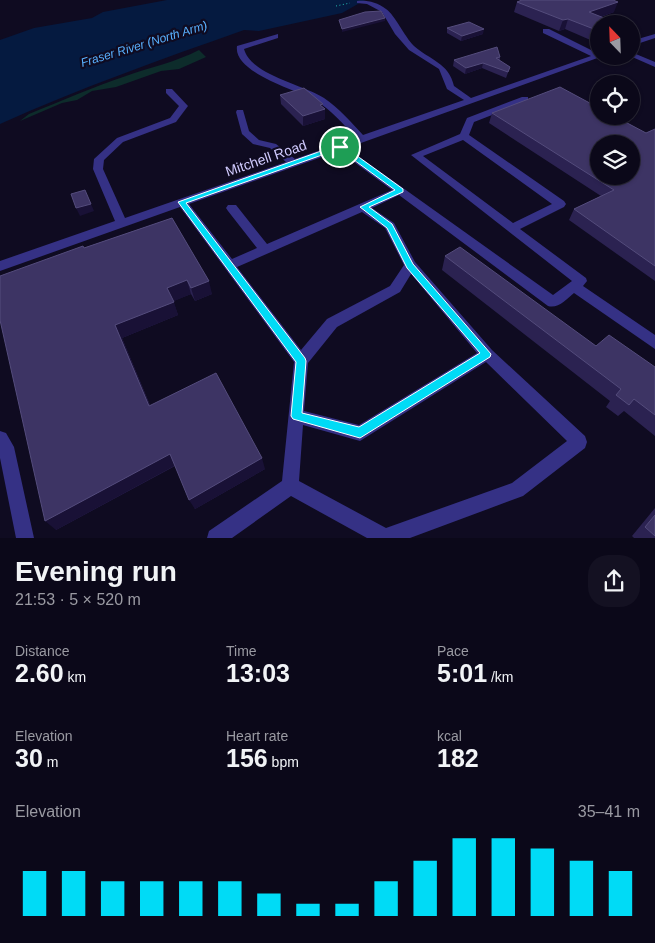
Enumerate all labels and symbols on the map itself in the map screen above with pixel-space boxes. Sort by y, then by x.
north arrow [590,15,640,65]
water label: Fraser River (North Arm) [79,18,209,70]
pin [319,126,361,168]
street label: Mitchell Road [223,137,309,179]

